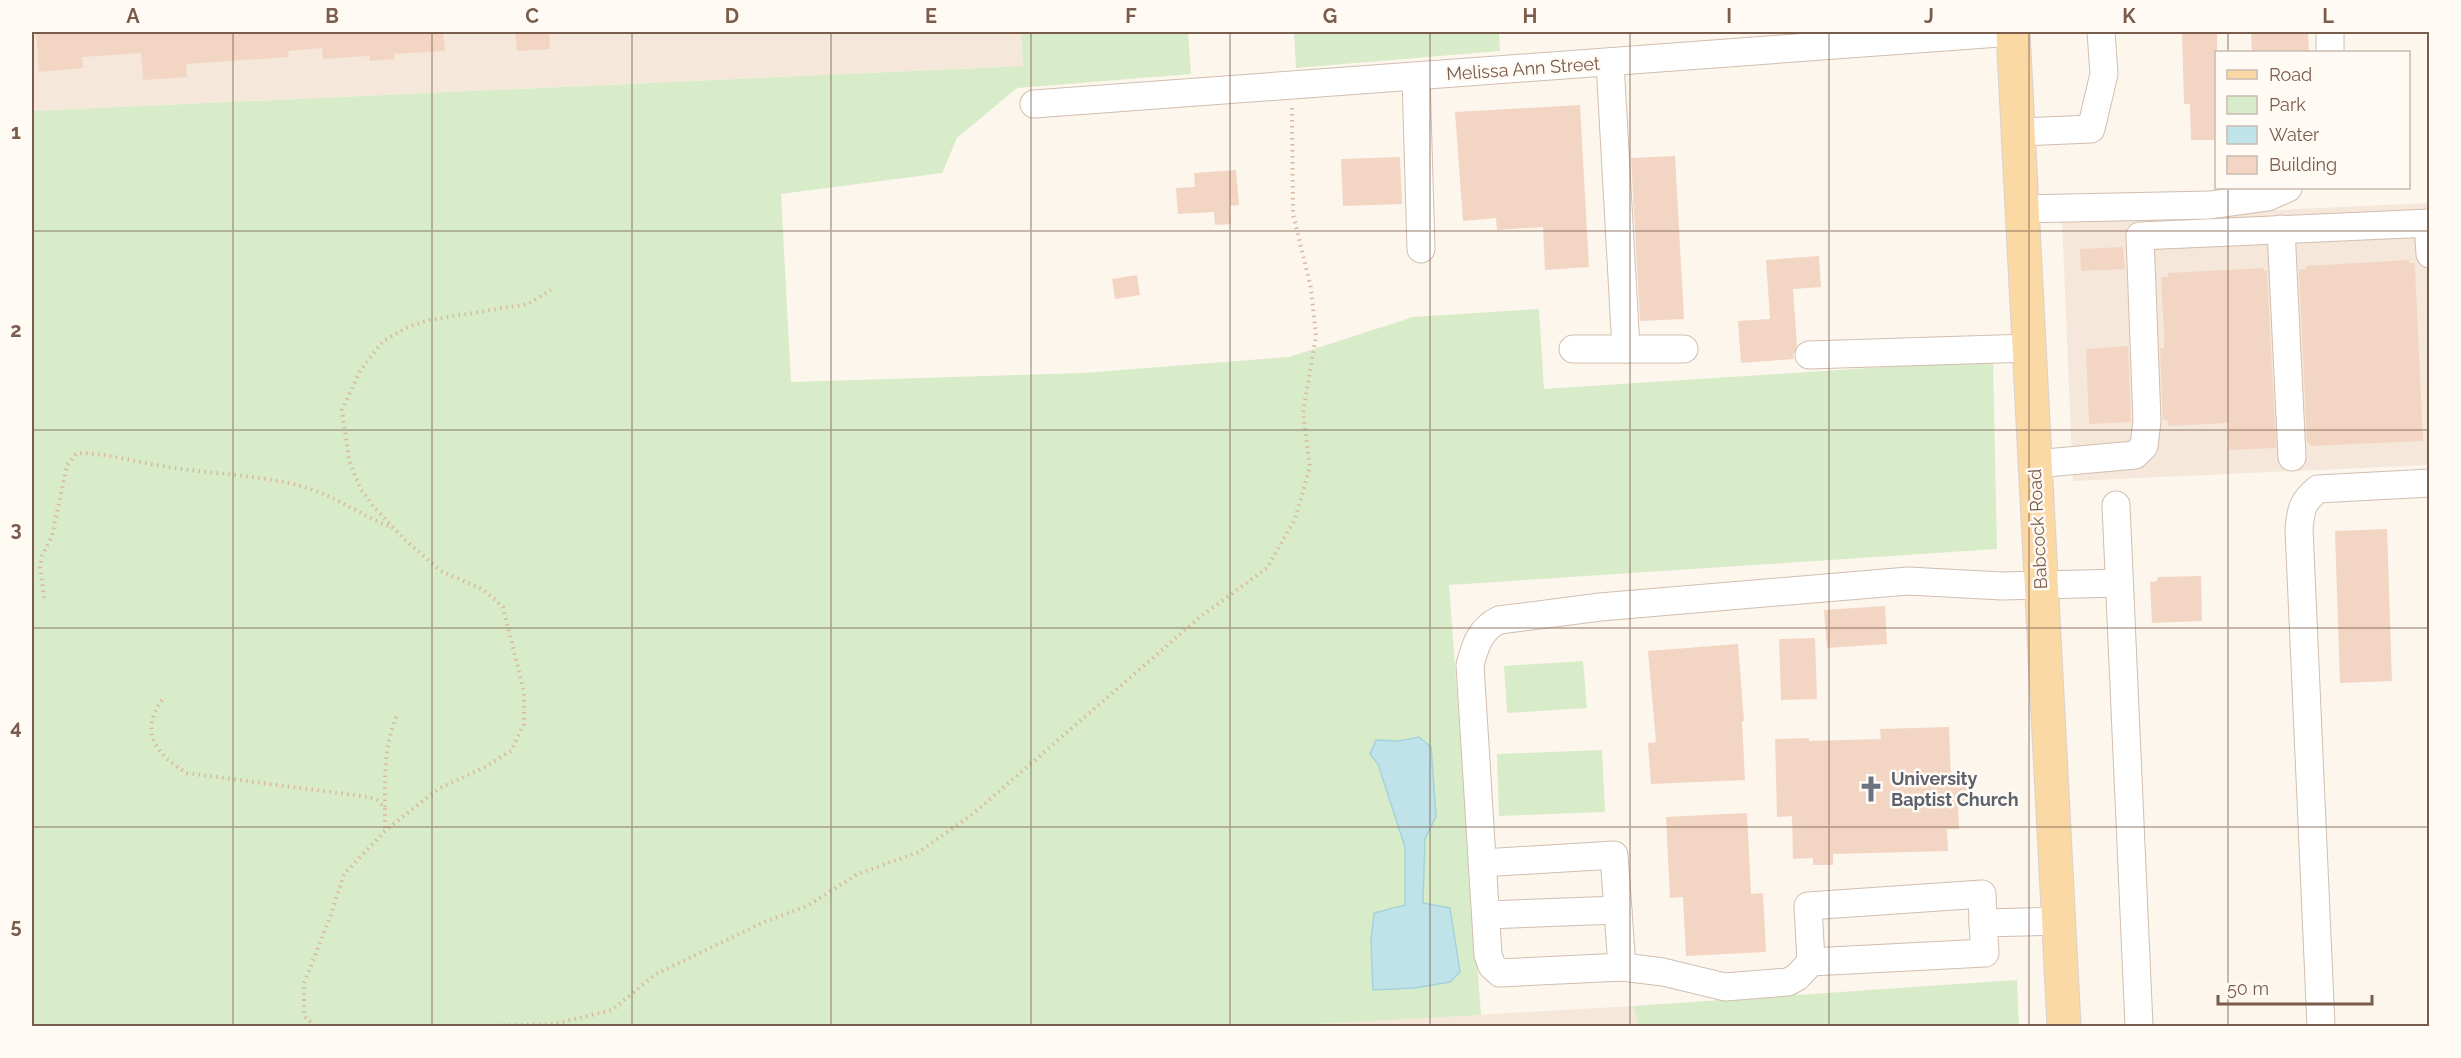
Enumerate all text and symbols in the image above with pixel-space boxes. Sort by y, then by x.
text: A [126,4,140,28]
text: B [325,4,339,28]
text: C [525,4,539,28]
text: D [725,4,739,28]
text: E [925,4,937,28]
text: F [1125,4,1137,28]
text: G [1323,4,1337,28]
text: H [1523,4,1537,28]
text: I [1726,4,1732,28]
text: J [1924,4,1934,28]
text: K [2122,4,2136,28]
text: L [2322,4,2334,28]
legend [2215,51,2410,189]
street label: Melissa Ann Street [1445,53,1600,84]
text: Road [2269,64,2312,85]
text: Park [2269,94,2306,115]
text: 1 [11,120,21,144]
text: Water [2269,124,2320,145]
text: Building [2269,154,2337,175]
text: 2 [10,318,22,342]
street label: Babcock Road [2024,468,2051,590]
text: 3 [10,517,22,541]
text: 4 [10,715,22,739]
place label: University Baptist Church [1891,768,2019,810]
church icon: University Baptist Church [1856,774,1886,804]
text: 5 [10,914,22,938]
scale bar [2218,968,2372,1006]
text: 50 m [2227,978,2269,999]

